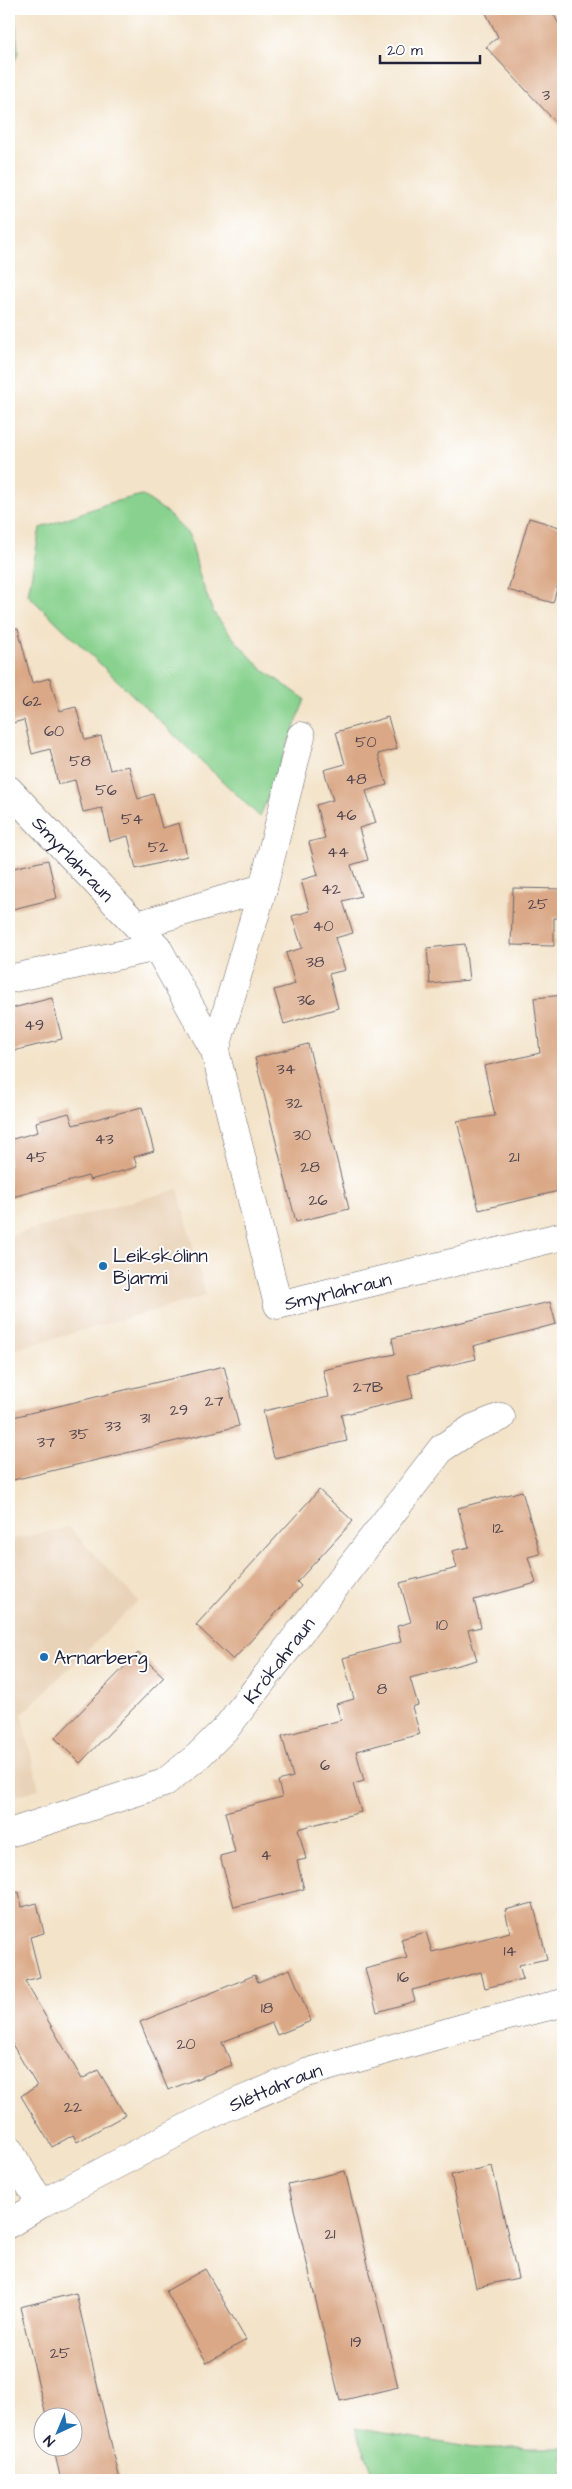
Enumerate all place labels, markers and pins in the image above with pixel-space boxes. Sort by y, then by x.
place label: Leikskólinn Bjarmi [113,1243,208,1292]
marker: Leikskólinn Bjarmi [97,1260,109,1272]
place label: Arnarberg [54,1645,148,1673]
marker: Arnarberg [38,1651,50,1663]

